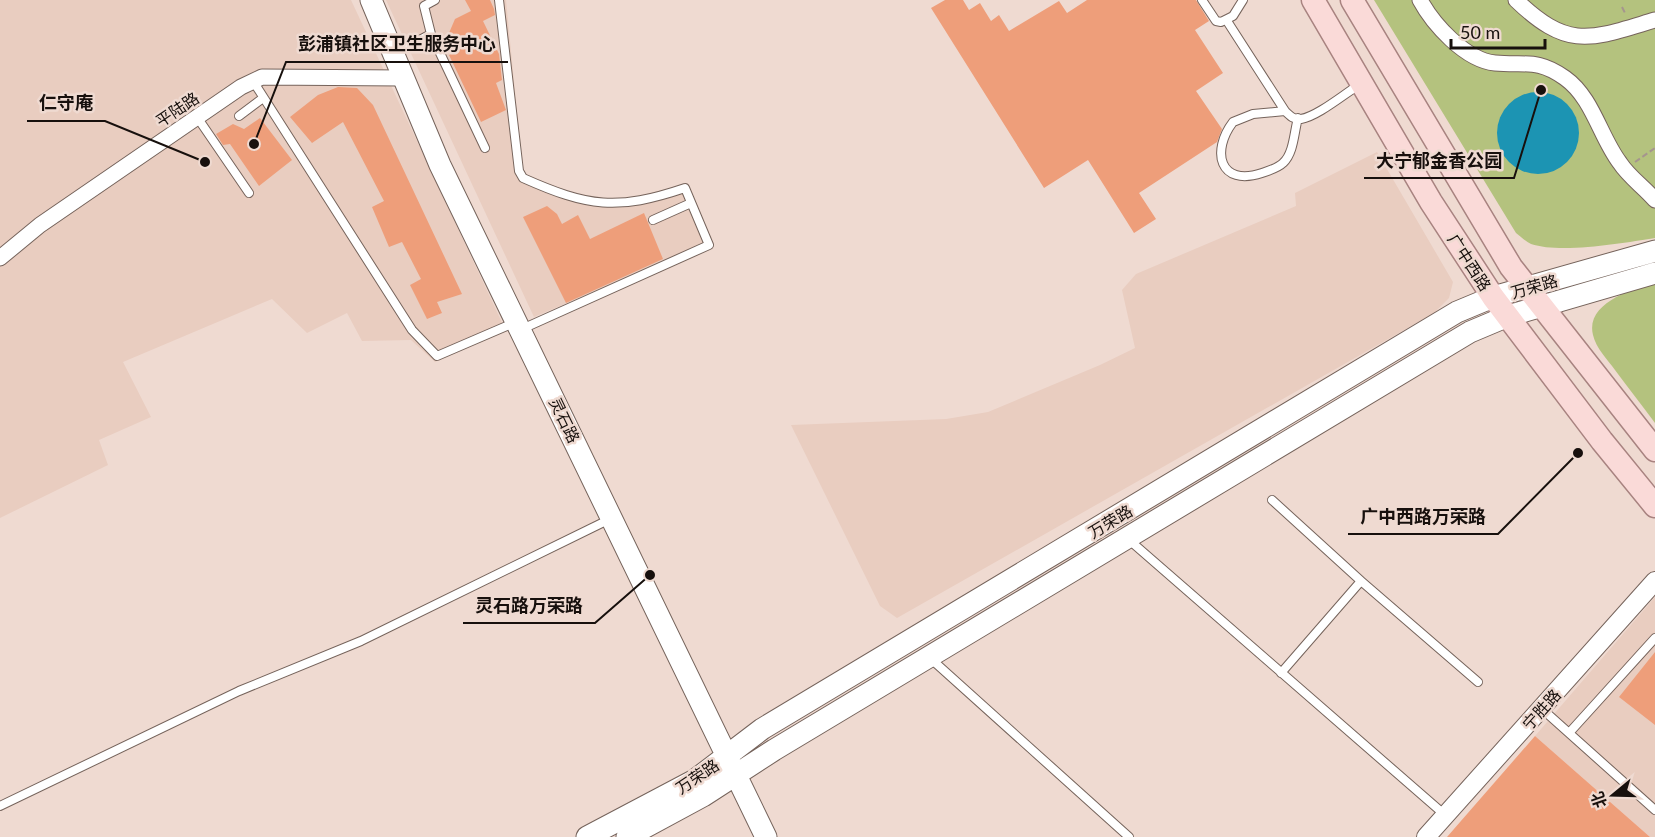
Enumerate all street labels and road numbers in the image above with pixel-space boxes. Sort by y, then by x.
street label: 平陆路 [152,88,202,130]
street label: 广中西路 [1445,230,1495,294]
street label: 万荣路 [1508,270,1560,302]
street label: 灵石路 [546,394,584,446]
street label: 万荣路 [1085,500,1135,542]
street label: 宁胜路 [1518,685,1564,733]
street label: 万荣路 [672,755,722,797]

